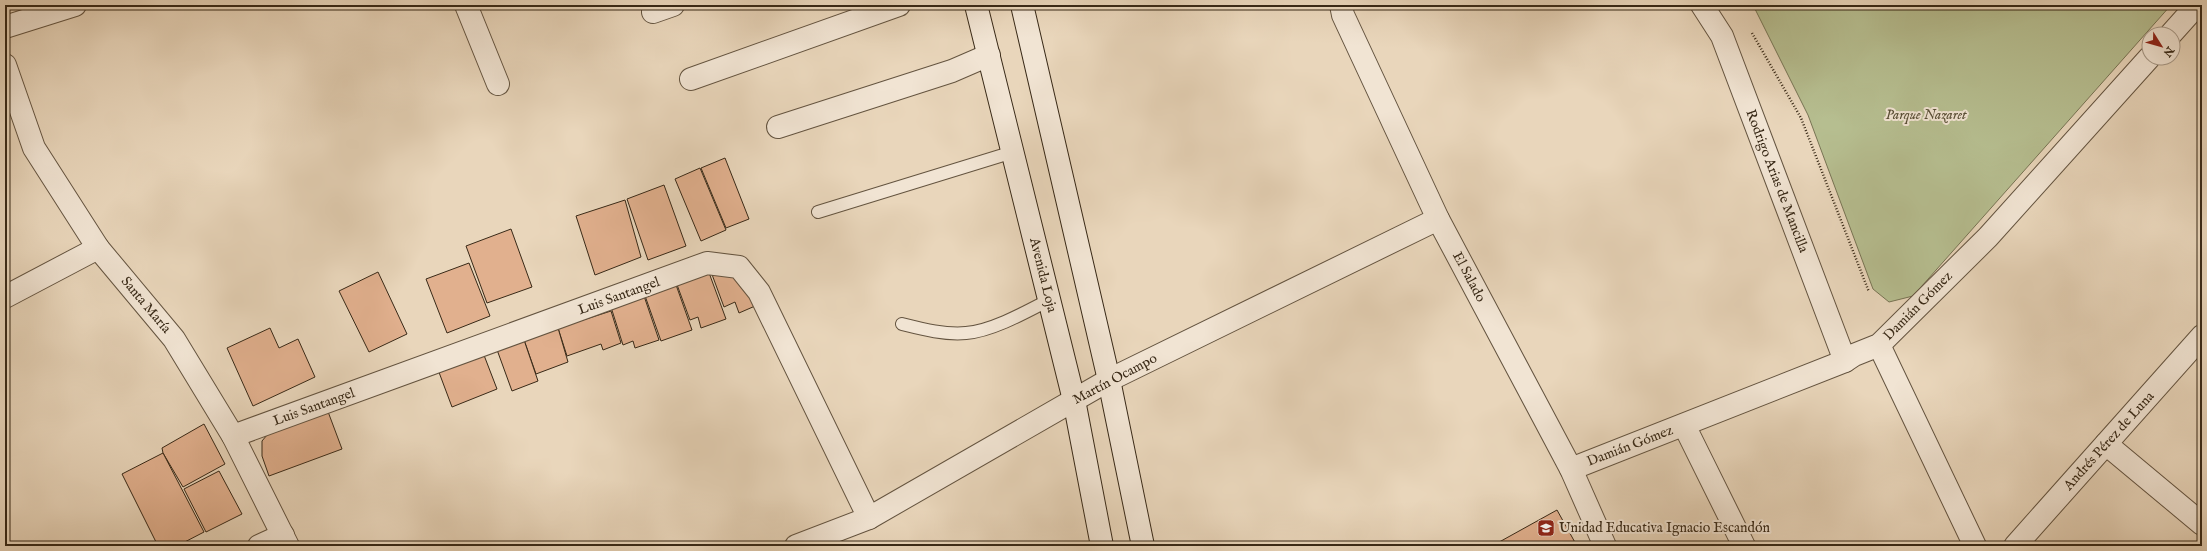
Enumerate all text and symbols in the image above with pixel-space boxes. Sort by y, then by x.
north arrow [2141,26,2181,66]
text: N [2159,43,2177,60]
park label: Parque Nazaret [1885,106,1967,124]
street label: Rodrigo Arias de Mancilla [1741,107,1813,256]
street label: Avenida Loja [1025,235,1061,315]
street label: El Salado [1448,249,1490,306]
street label: Damián Gómez [1880,267,1957,344]
street label: Santa María [117,273,176,338]
street label: Luis Santangel [576,273,663,319]
street label: Martín Ocampo [1070,349,1161,409]
street label: Luis Santangel [271,384,358,430]
street label: Andrés Pérez de Luna [2059,387,2159,495]
street label: Damián Gómez [1584,421,1676,471]
school or university icon: Unidad Educativa Ignacio Escandón [1536,518,1556,538]
place label: Unidad Educativa Ignacio Escandón [1559,519,1770,537]

